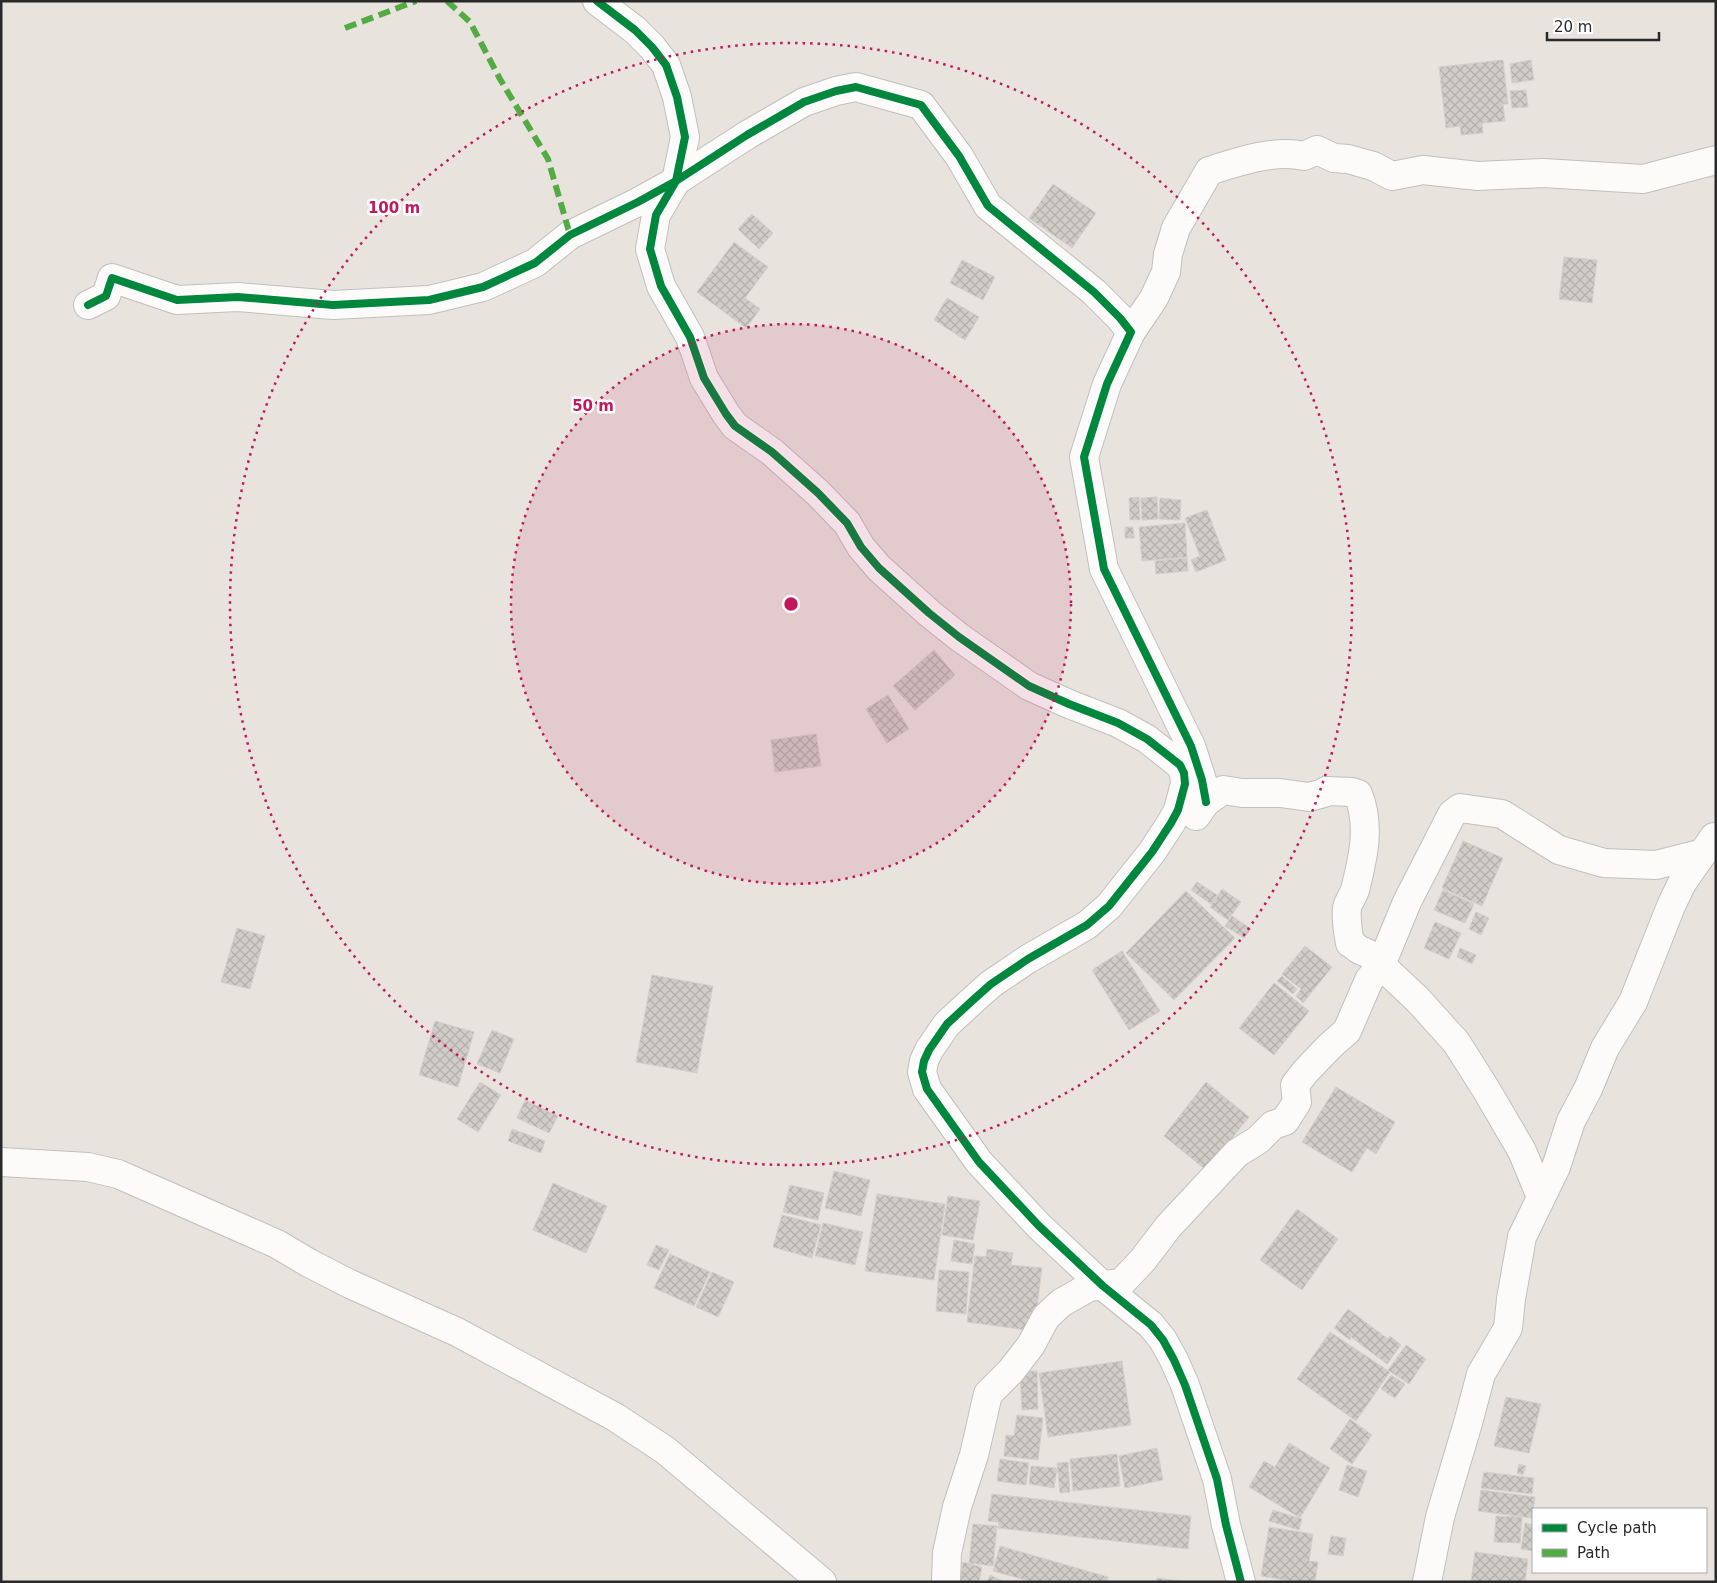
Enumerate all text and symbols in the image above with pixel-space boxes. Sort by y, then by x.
scale bar [1547,10,1660,42]
text: 20 m [1554,18,1592,36]
text: 100 m [368,199,420,217]
text: 50 m [572,397,614,415]
centre of rings [782,595,800,613]
legend [1532,1508,1707,1573]
text: Cycle path [1577,1519,1657,1537]
text: Path [1577,1544,1610,1562]

